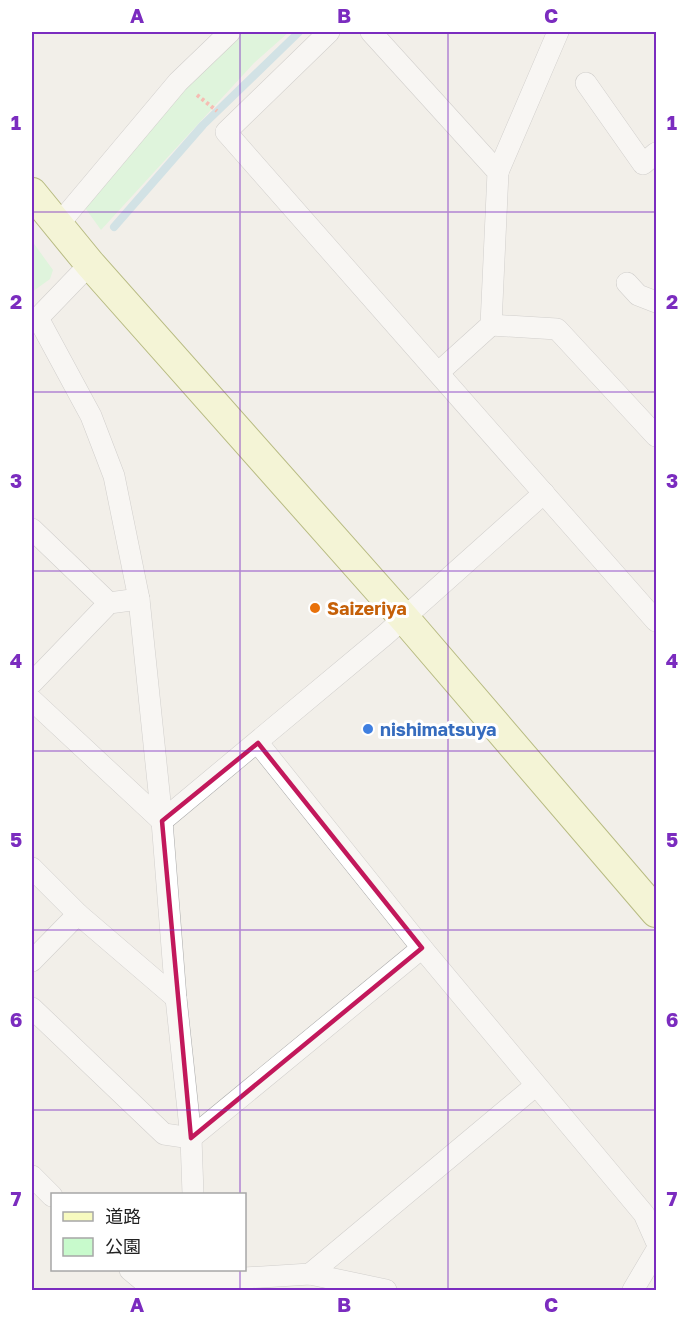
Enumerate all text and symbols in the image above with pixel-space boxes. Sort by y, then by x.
text: A [130,3,144,27]
text: B [337,3,351,27]
text: C [544,3,558,27]
text: 1 [11,110,21,134]
text: 1 [667,110,677,134]
text: 2 [10,289,22,313]
text: 2 [666,289,678,313]
text: 3 [10,468,22,492]
text: 3 [666,468,678,492]
place label: Saizeriya [327,597,407,619]
marker: Saizeriya [308,601,322,615]
text: 4 [10,648,22,672]
text: 4 [666,648,678,672]
place label: nishimatsuya [380,718,497,740]
marker: nishimatsuya [361,722,375,736]
text: 5 [10,827,22,851]
text: 5 [666,827,678,851]
text: 6 [10,1007,22,1031]
text: 6 [666,1007,678,1031]
text: 7 [11,1186,22,1210]
text: 7 [667,1186,678,1210]
legend [51,1193,246,1271]
text: 道路 [105,1205,141,1227]
text: 公園 [105,1235,141,1257]
text: A [130,1292,144,1316]
text: B [337,1292,351,1316]
text: C [544,1292,558,1316]

